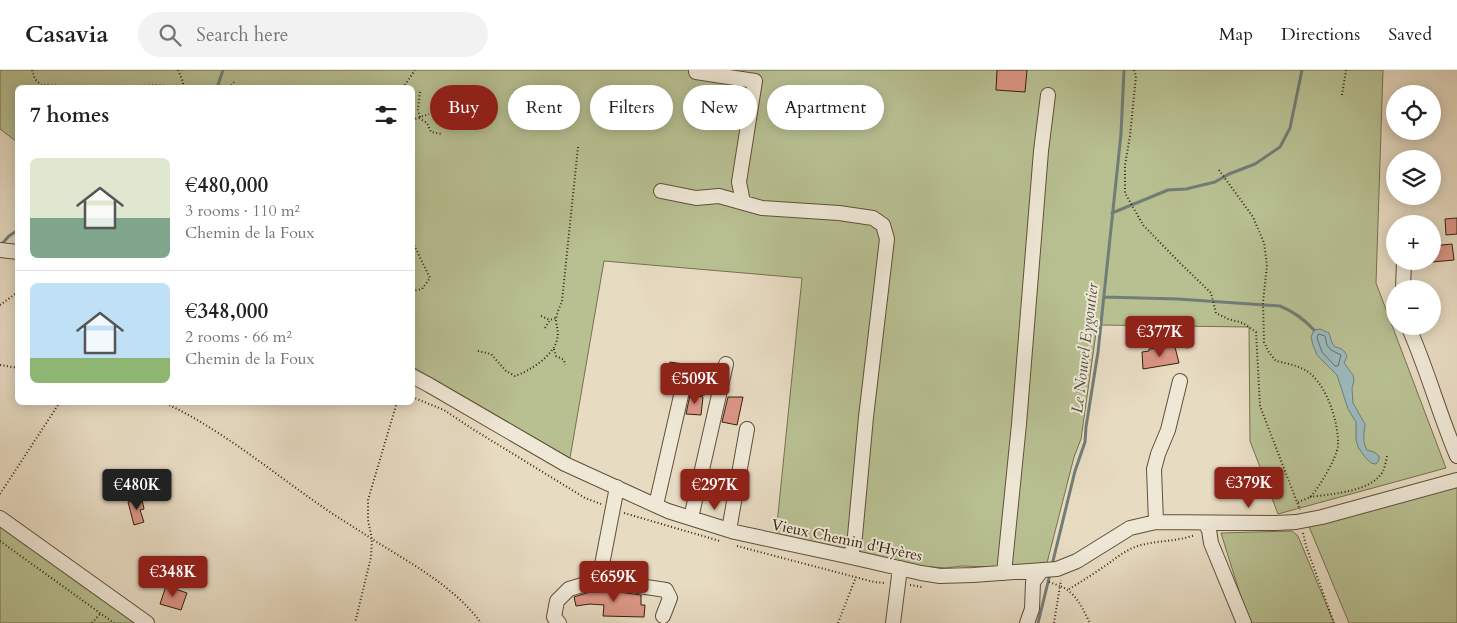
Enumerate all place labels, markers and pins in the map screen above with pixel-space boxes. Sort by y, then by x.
pin: €377K [1125,316,1195,358]
pin: €509K [660,362,730,405]
pin: €379K [1214,466,1284,509]
pin: €480K [102,468,172,511]
pin: €297K [680,468,750,511]
pin: €348K [138,556,208,598]
pin: €659K [579,560,649,603]

